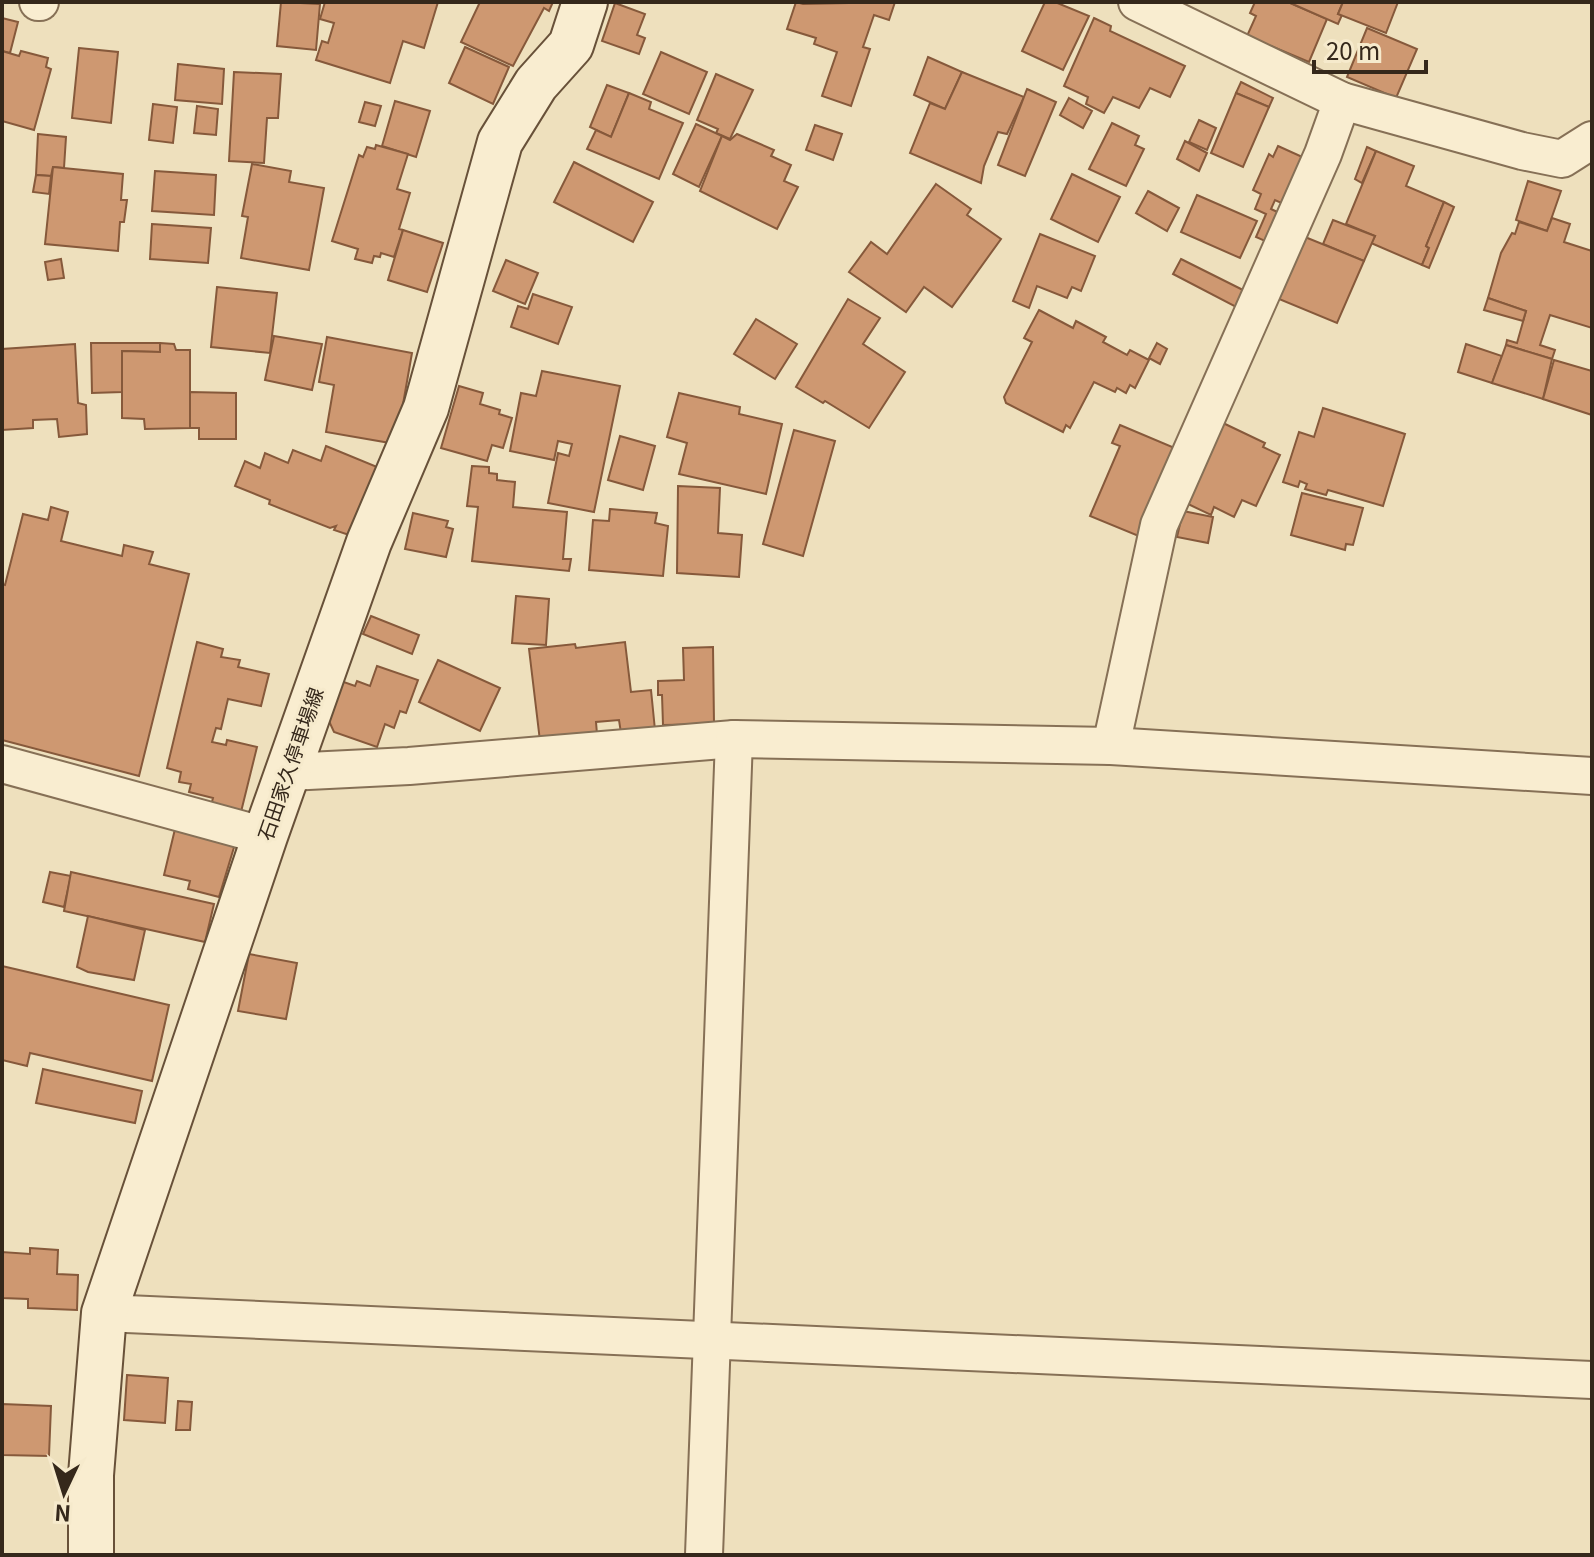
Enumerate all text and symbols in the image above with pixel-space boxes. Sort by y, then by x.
scale bar [1314,24,1426,74]
text: 20 m [1326,32,1380,67]
street label: 石田家久停車場線 [250,683,329,844]
north arrow [24,1453,104,1533]
text: N [53,1498,72,1531]

